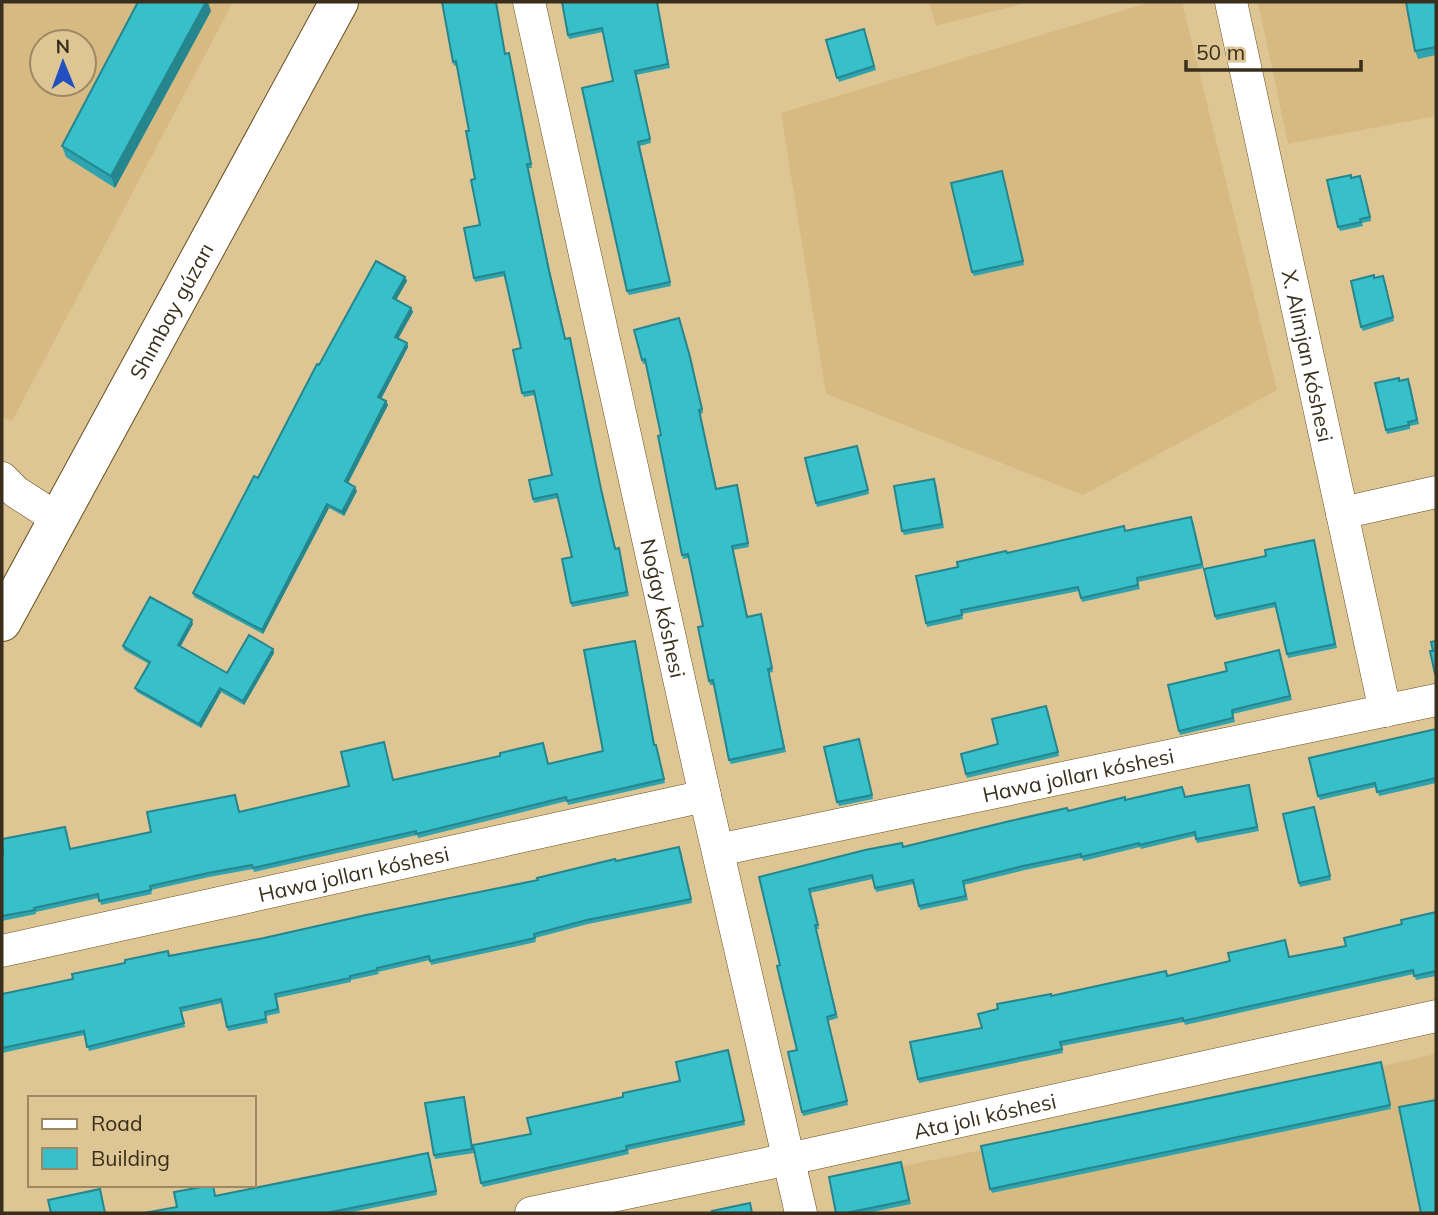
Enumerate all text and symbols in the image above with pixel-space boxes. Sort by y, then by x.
north arrow [28,28,98,98]
scale bar [1186,28,1361,72]
text: N [55,34,70,58]
text: 50 m [1196,39,1245,65]
street label: Shımbay gúzarı [123,238,219,384]
street label: X. Alimjan kóshesi [1276,267,1339,444]
street label: Noǵay kóshesi [635,536,691,680]
street label: Hawa jolları kóshesi [980,742,1176,807]
street label: Hawa jolları kóshesi [256,840,451,907]
street label: Ata jolı kóshesi [911,1087,1058,1144]
legend [28,1096,256,1187]
text: Road [91,1110,142,1136]
text: Building [91,1145,170,1171]

